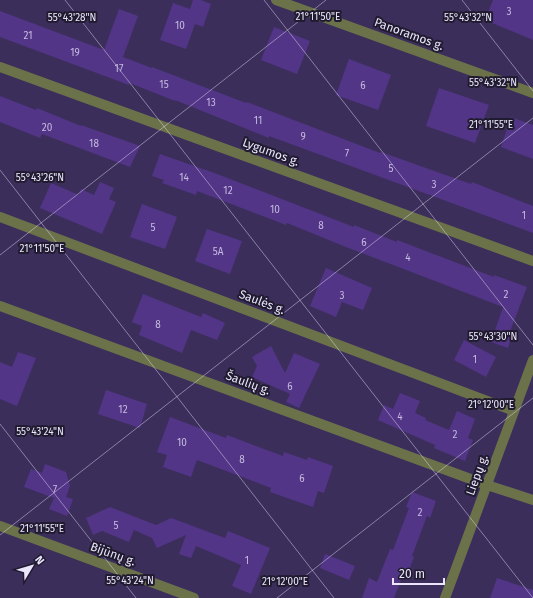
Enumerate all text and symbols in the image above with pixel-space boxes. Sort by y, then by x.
house number: 3 [507,6,512,18]
text: 21°11'50"E [296,11,340,23]
text: 55°43'28"N [48,12,96,24]
text: 55°43'32"N [444,12,492,24]
street label: Panoramos g. [372,15,446,53]
house number: 10 [175,20,185,32]
house number: 21 [23,30,33,42]
house number: 19 [70,47,80,59]
house number: 17 [115,63,124,75]
text: 55°43'32"N [469,77,517,89]
house number: 15 [159,79,169,91]
house number: 6 [360,80,366,92]
house number: 13 [206,97,216,109]
house number: 11 [254,115,262,127]
text: 21°11'55"E [469,119,513,131]
house number: 20 [42,122,53,134]
house number: 9 [300,131,306,143]
street label: Lygumos g. [241,135,301,169]
house number: 18 [89,138,99,150]
house number: 7 [345,148,350,160]
house number: 5 [388,163,394,175]
text: 55°43'26"N [16,172,64,184]
house number: 14 [179,172,190,184]
house number: 3 [432,179,437,191]
house number: 12 [223,185,233,197]
house number: 10 [270,204,280,216]
house number: 1 [522,210,526,222]
house number: 8 [318,220,324,232]
house number: 5 [150,222,156,234]
house number: 6 [361,237,367,249]
text: 21°11'50"E [20,243,64,255]
house number: 5A [213,246,224,258]
house number: 4 [405,252,411,264]
street label: Saulės g. [237,287,287,317]
house number: 2 [504,289,509,301]
house number: 3 [340,290,345,302]
house number: 8 [155,319,161,331]
text: 55°43'30"N [469,331,517,343]
house number: 1 [473,354,477,366]
street label: Šaulių g. [224,368,273,398]
house number: 6 [287,381,293,393]
text: 21°12'00"E [468,399,514,411]
house number: 12 [118,404,128,416]
house number: 4 [397,411,403,423]
text: 55°43'24"N [16,426,64,438]
house number: 2 [453,429,458,441]
house number: 10 [177,437,187,449]
street label: Liepų g. [463,453,491,497]
house number: 8 [239,454,245,466]
house number: 6 [299,473,305,485]
house number: 7 [53,484,58,496]
house number: 2 [418,507,423,519]
house number: 5 [113,520,119,532]
text: 21°11'55"E [20,523,64,535]
street label: Bijūnų g. [88,539,138,569]
north arrow [12,546,52,586]
text: N [32,553,47,567]
house number: 1 [245,555,249,567]
scale bar [393,560,444,586]
text: 20 m [399,567,425,581]
text: 55°43'24"N [106,575,154,587]
text: 21°12'00"E [262,576,308,588]

